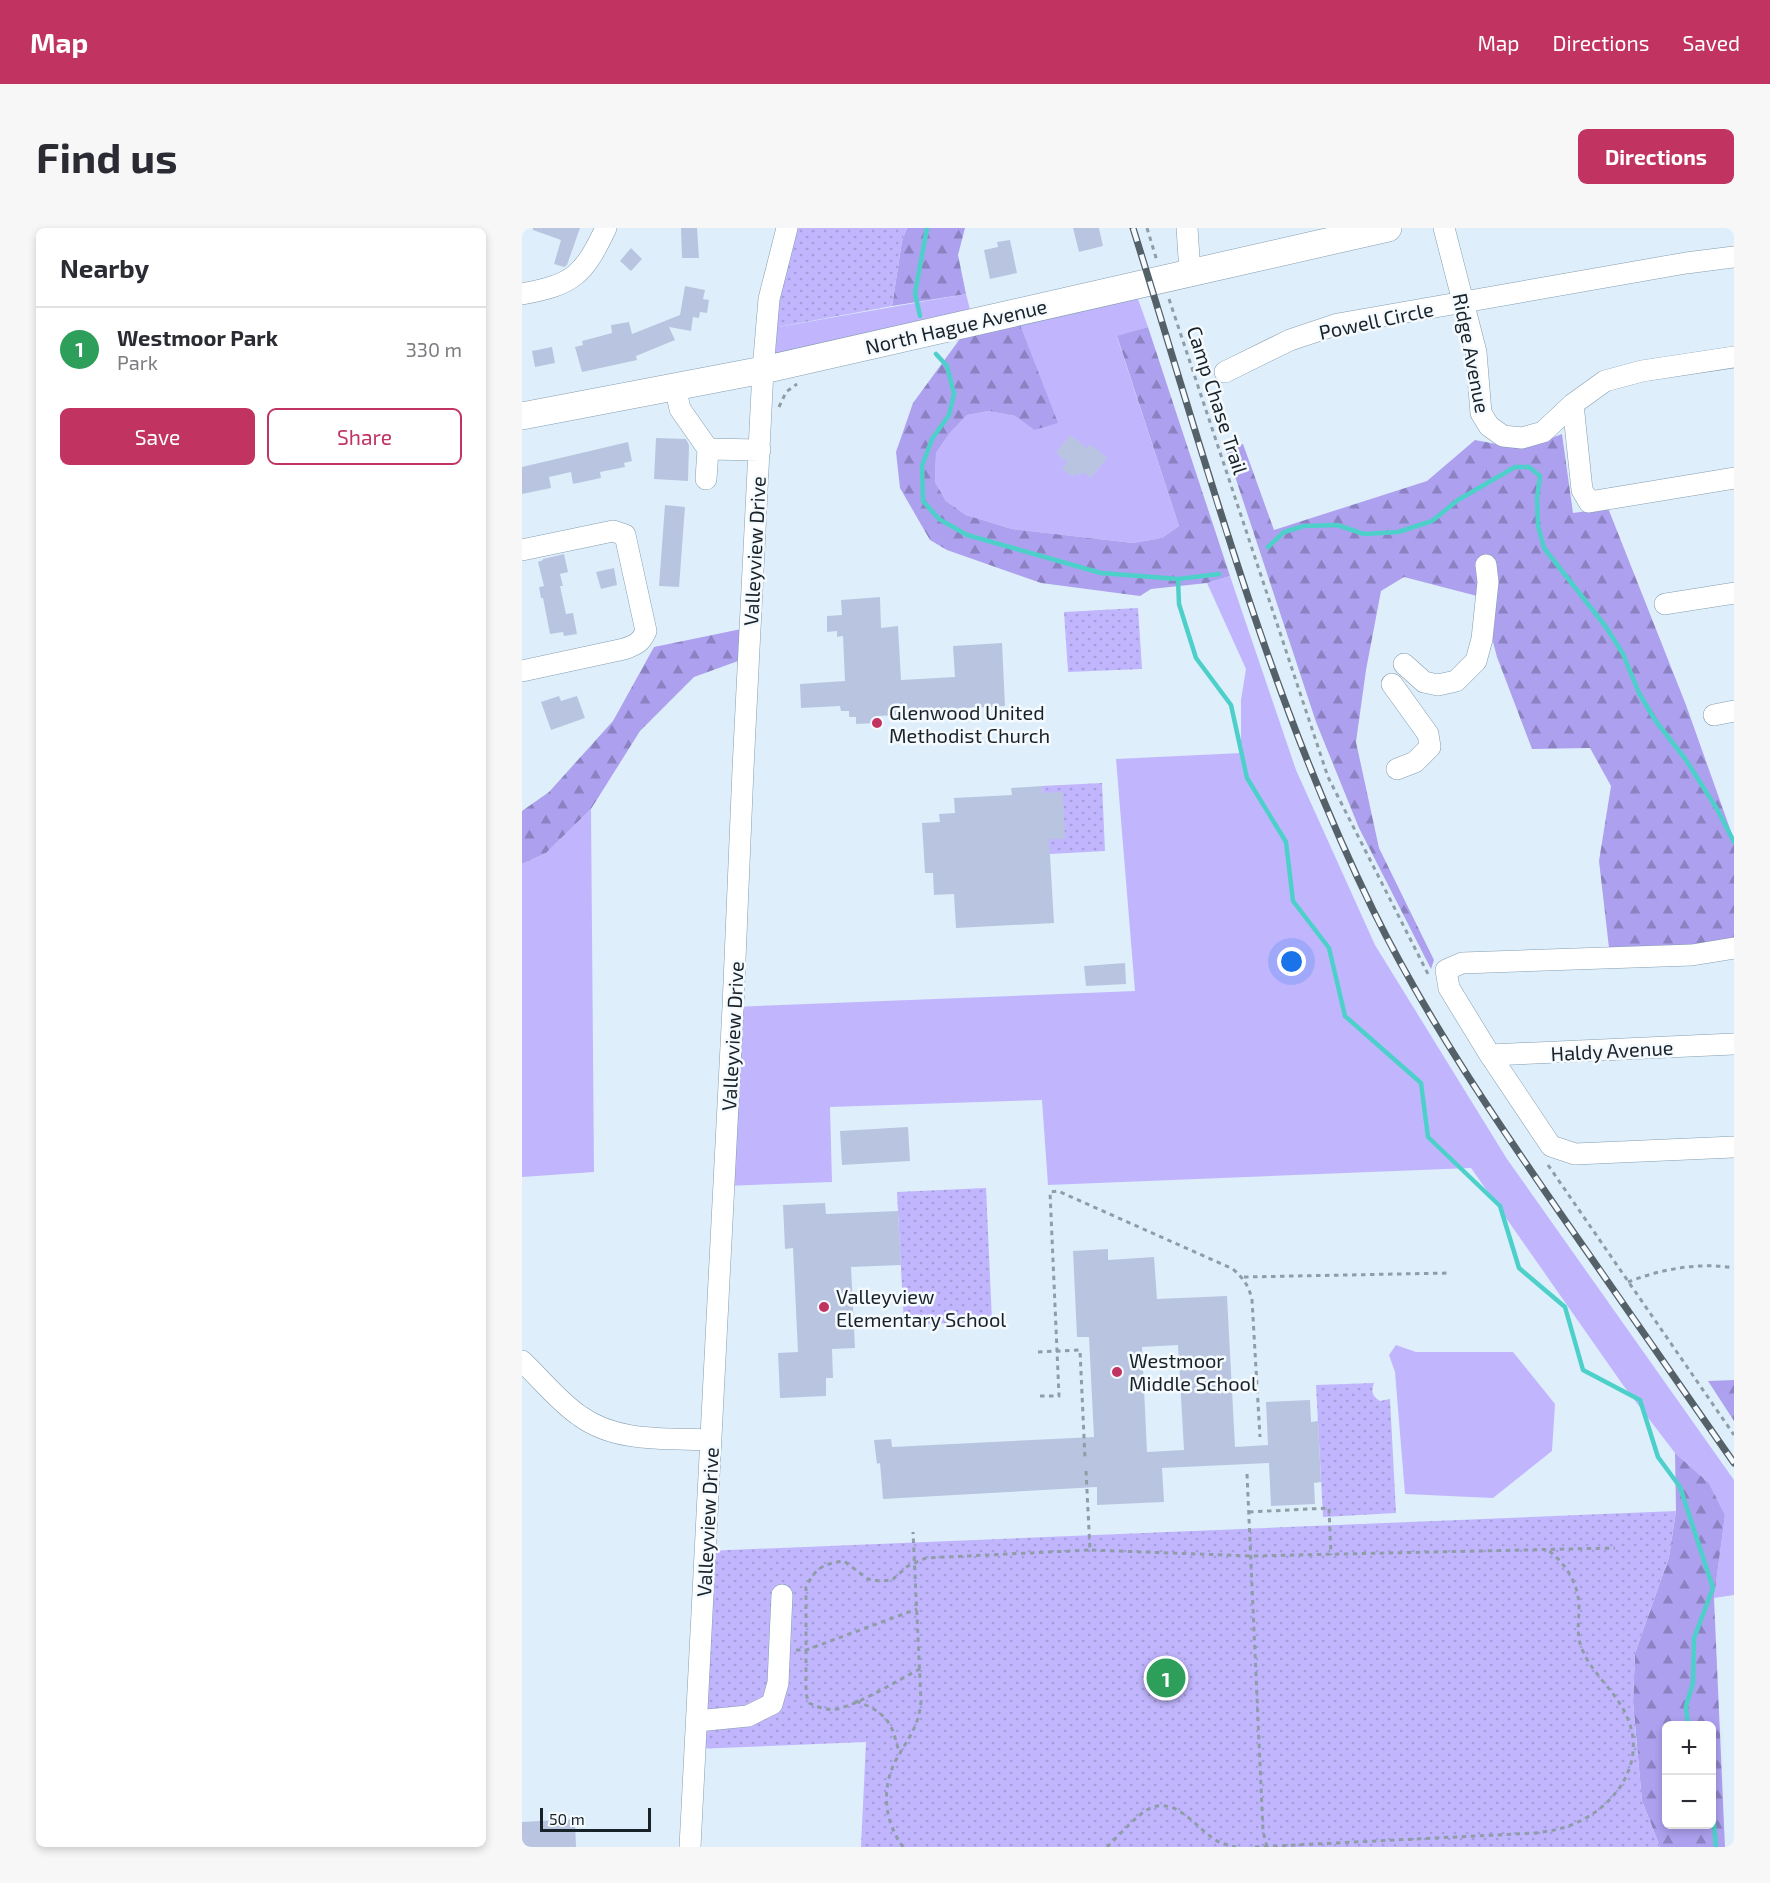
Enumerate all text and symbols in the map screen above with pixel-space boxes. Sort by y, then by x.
text: Map [30,25,88,59]
text: Map [1477,30,1520,55]
text: Directions [1553,30,1649,55]
text: Saved [1682,30,1740,55]
button: Directions [1578,129,1734,184]
text: Find us [36,131,178,181]
text: Nearby [60,252,149,283]
street label: Ridge Avenue [1449,291,1495,415]
street label: North Hague Avenue [863,293,1049,359]
street label: Powell Circle [1316,296,1436,344]
street label: Camp Chase Trail [1183,323,1253,477]
text: Westmoor Park [117,324,278,350]
text: 1 [75,337,84,361]
text: 330 m [406,337,462,361]
text: Park [117,350,158,374]
button: Save [60,408,255,465]
button: Share [267,408,462,465]
street label: Valleyview Drive [738,475,770,627]
place label: Glenwood United Methodist Church [889,700,1050,747]
marker: Glenwood United Methodist Church [870,716,884,730]
your location [1277,947,1306,976]
street label: Valleyview Drive [716,960,748,1112]
street label: Haldy Avenue [1550,1035,1674,1065]
place label: Valleyview Elementary School [836,1284,1006,1331]
marker: Valleyview Elementary School [817,1300,831,1314]
place label: Westmoor Middle School [1129,1348,1257,1395]
marker: Westmoor Middle School [1110,1365,1124,1379]
street label: Valleyview Drive [691,1446,723,1598]
pin: 1 [1146,1656,1186,1700]
map controls [1662,1721,1716,1829]
button: + [1662,1721,1716,1775]
button: − [1662,1775,1716,1829]
scale bar [540,1805,651,1832]
text: 50 m [549,1809,585,1828]

